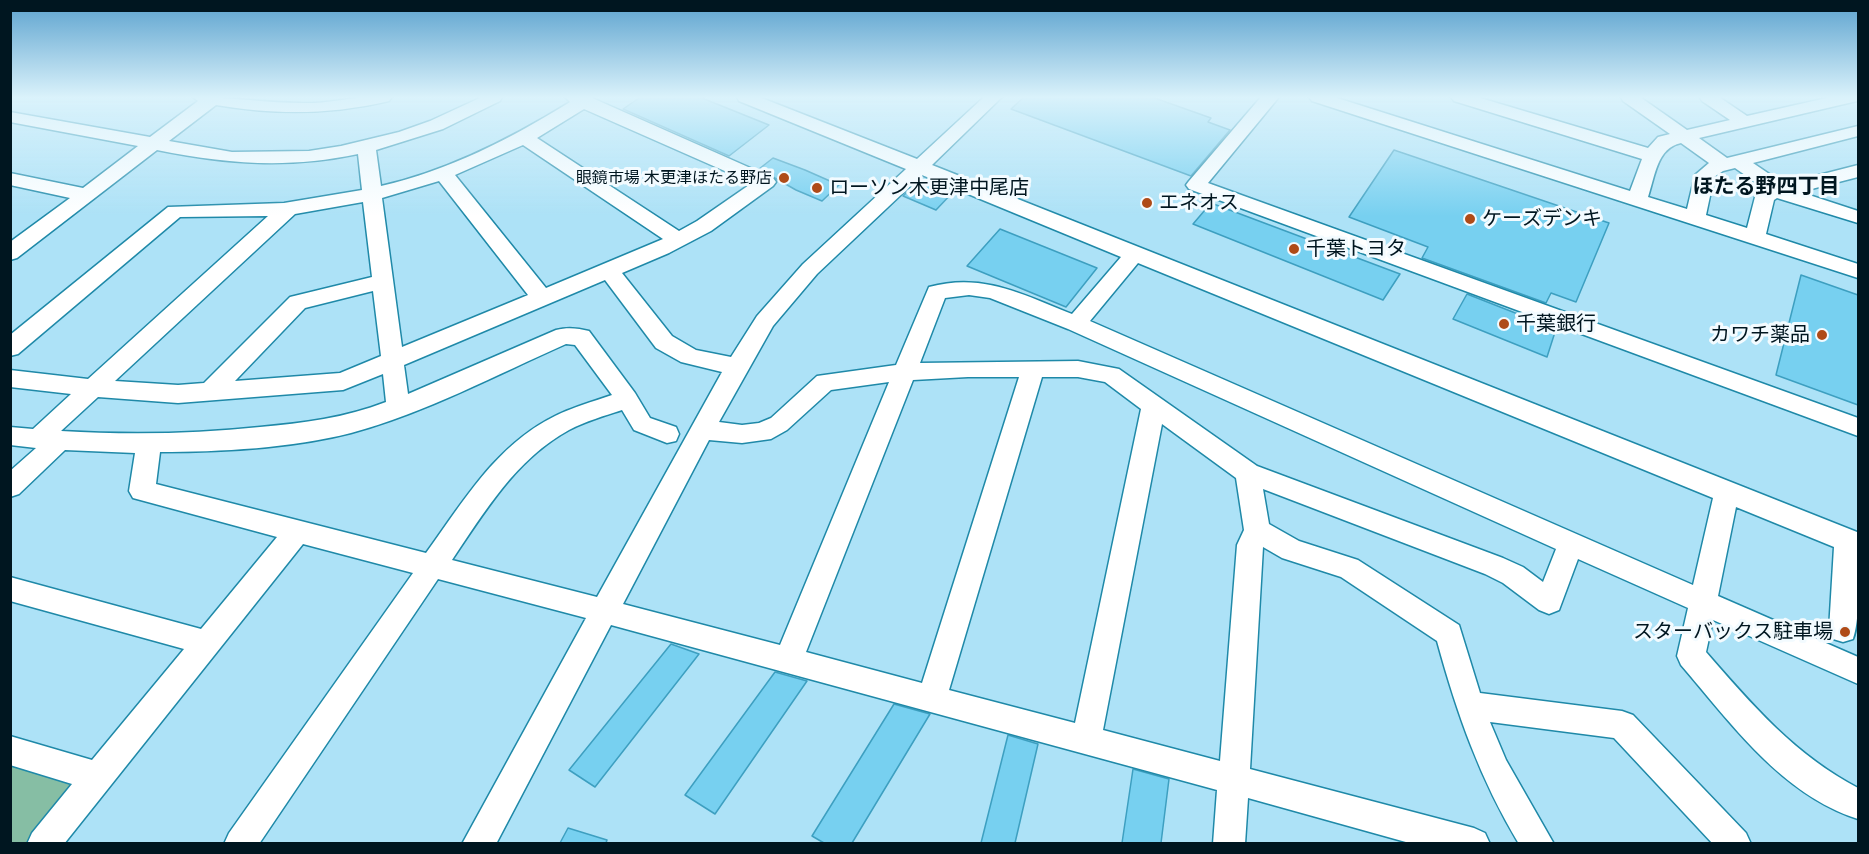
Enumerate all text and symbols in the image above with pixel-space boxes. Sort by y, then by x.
place label: 眼鏡市場 木更津ほたる野店 [576,168,772,188]
marker: 眼鏡市場 木更津ほたる野店 [777,171,791,185]
district label: ほたる野四丁目 [1693,174,1839,200]
place label: ローソン木更津中尾店 [829,176,1029,200]
marker: ローソン木更津中尾店 [810,181,824,195]
place label: エネオス [1159,191,1239,215]
marker: エネオス [1140,196,1154,210]
place label: ケーズデンキ [1482,207,1602,231]
marker: ケーズデンキ [1463,212,1477,226]
place label: 千葉トヨタ [1306,237,1406,261]
marker: 千葉トヨタ [1287,242,1301,256]
place label: 千葉銀行 [1516,312,1596,336]
marker: 千葉銀行 [1497,317,1511,331]
place label: カワチ薬品 [1710,323,1810,347]
marker: カワチ薬品 [1815,328,1829,342]
place label: スターバックス駐車場 [1633,620,1833,644]
marker: スターバックス駐車場 [1838,625,1852,639]

